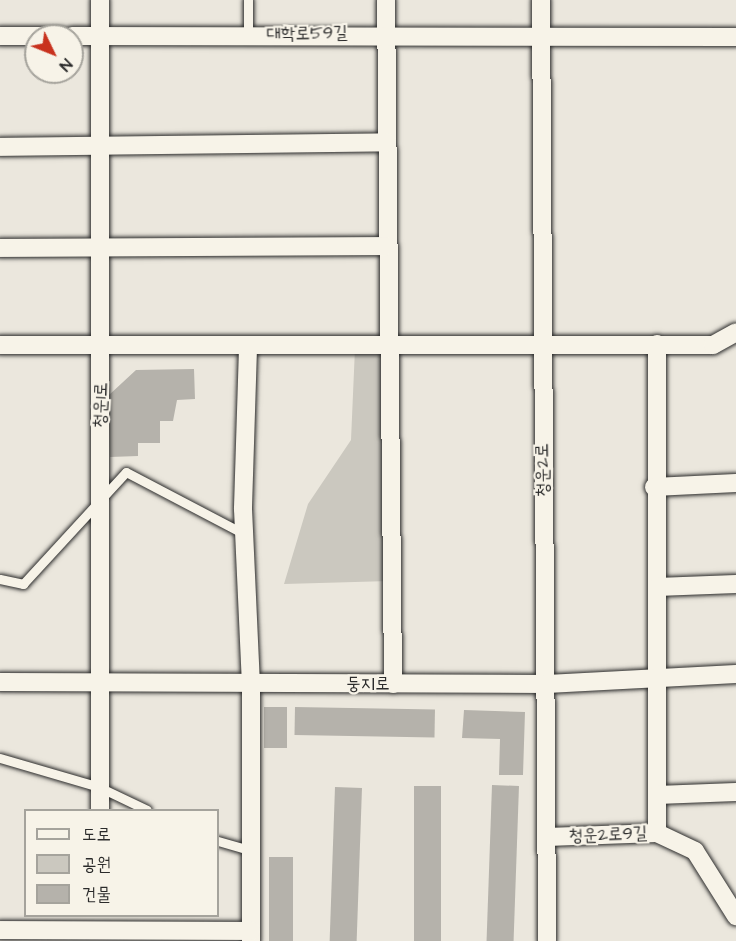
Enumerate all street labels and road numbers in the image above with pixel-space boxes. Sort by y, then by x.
street label: 대학로59길 [266,22,348,46]
street label: 청운1로 [89,382,113,428]
street label: 청운2로 [532,443,554,497]
street label: 둥지로 [346,673,390,695]
street label: 청운2로9길 [568,823,648,847]

